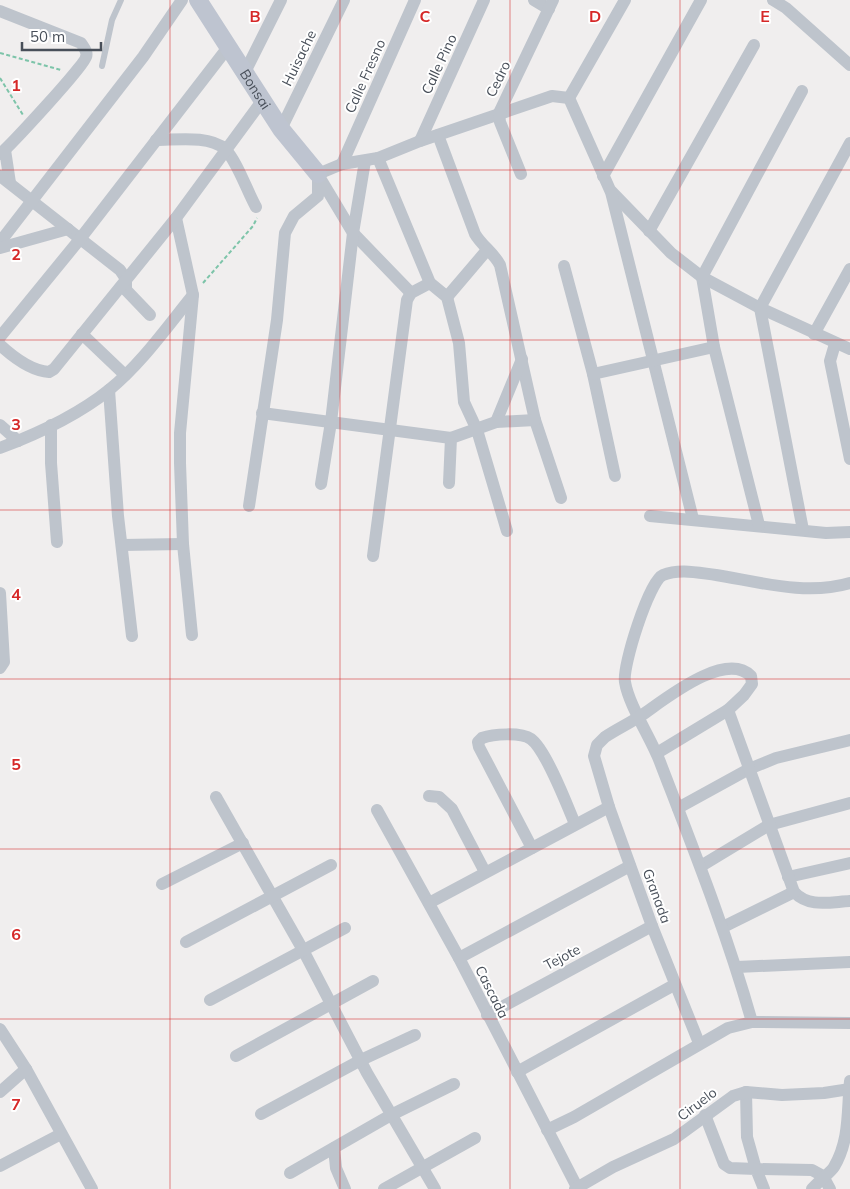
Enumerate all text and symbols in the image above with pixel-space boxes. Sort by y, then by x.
text: B [249,6,261,26]
text: C [420,6,431,26]
text: D [589,6,601,26]
text: E [760,6,770,26]
scale bar [22,20,101,52]
text: 50 m [30,27,65,46]
street label: Huisache [278,27,320,89]
street label: Calle Pino [417,31,461,97]
street label: Calle Fresno [341,36,389,116]
street label: Cedro [482,58,514,100]
street label: Bonsai [236,66,275,113]
text: 1 [11,75,21,95]
text: 2 [11,244,21,264]
text: 3 [11,414,21,434]
text: 4 [11,584,21,604]
text: 5 [11,754,21,774]
street label: Granada [639,866,675,926]
text: 6 [11,924,21,944]
street label: Tejote [541,940,583,974]
street label: Cascada [471,963,513,1021]
street label: Ciruelo [674,1083,720,1125]
text: 7 [11,1094,21,1114]

